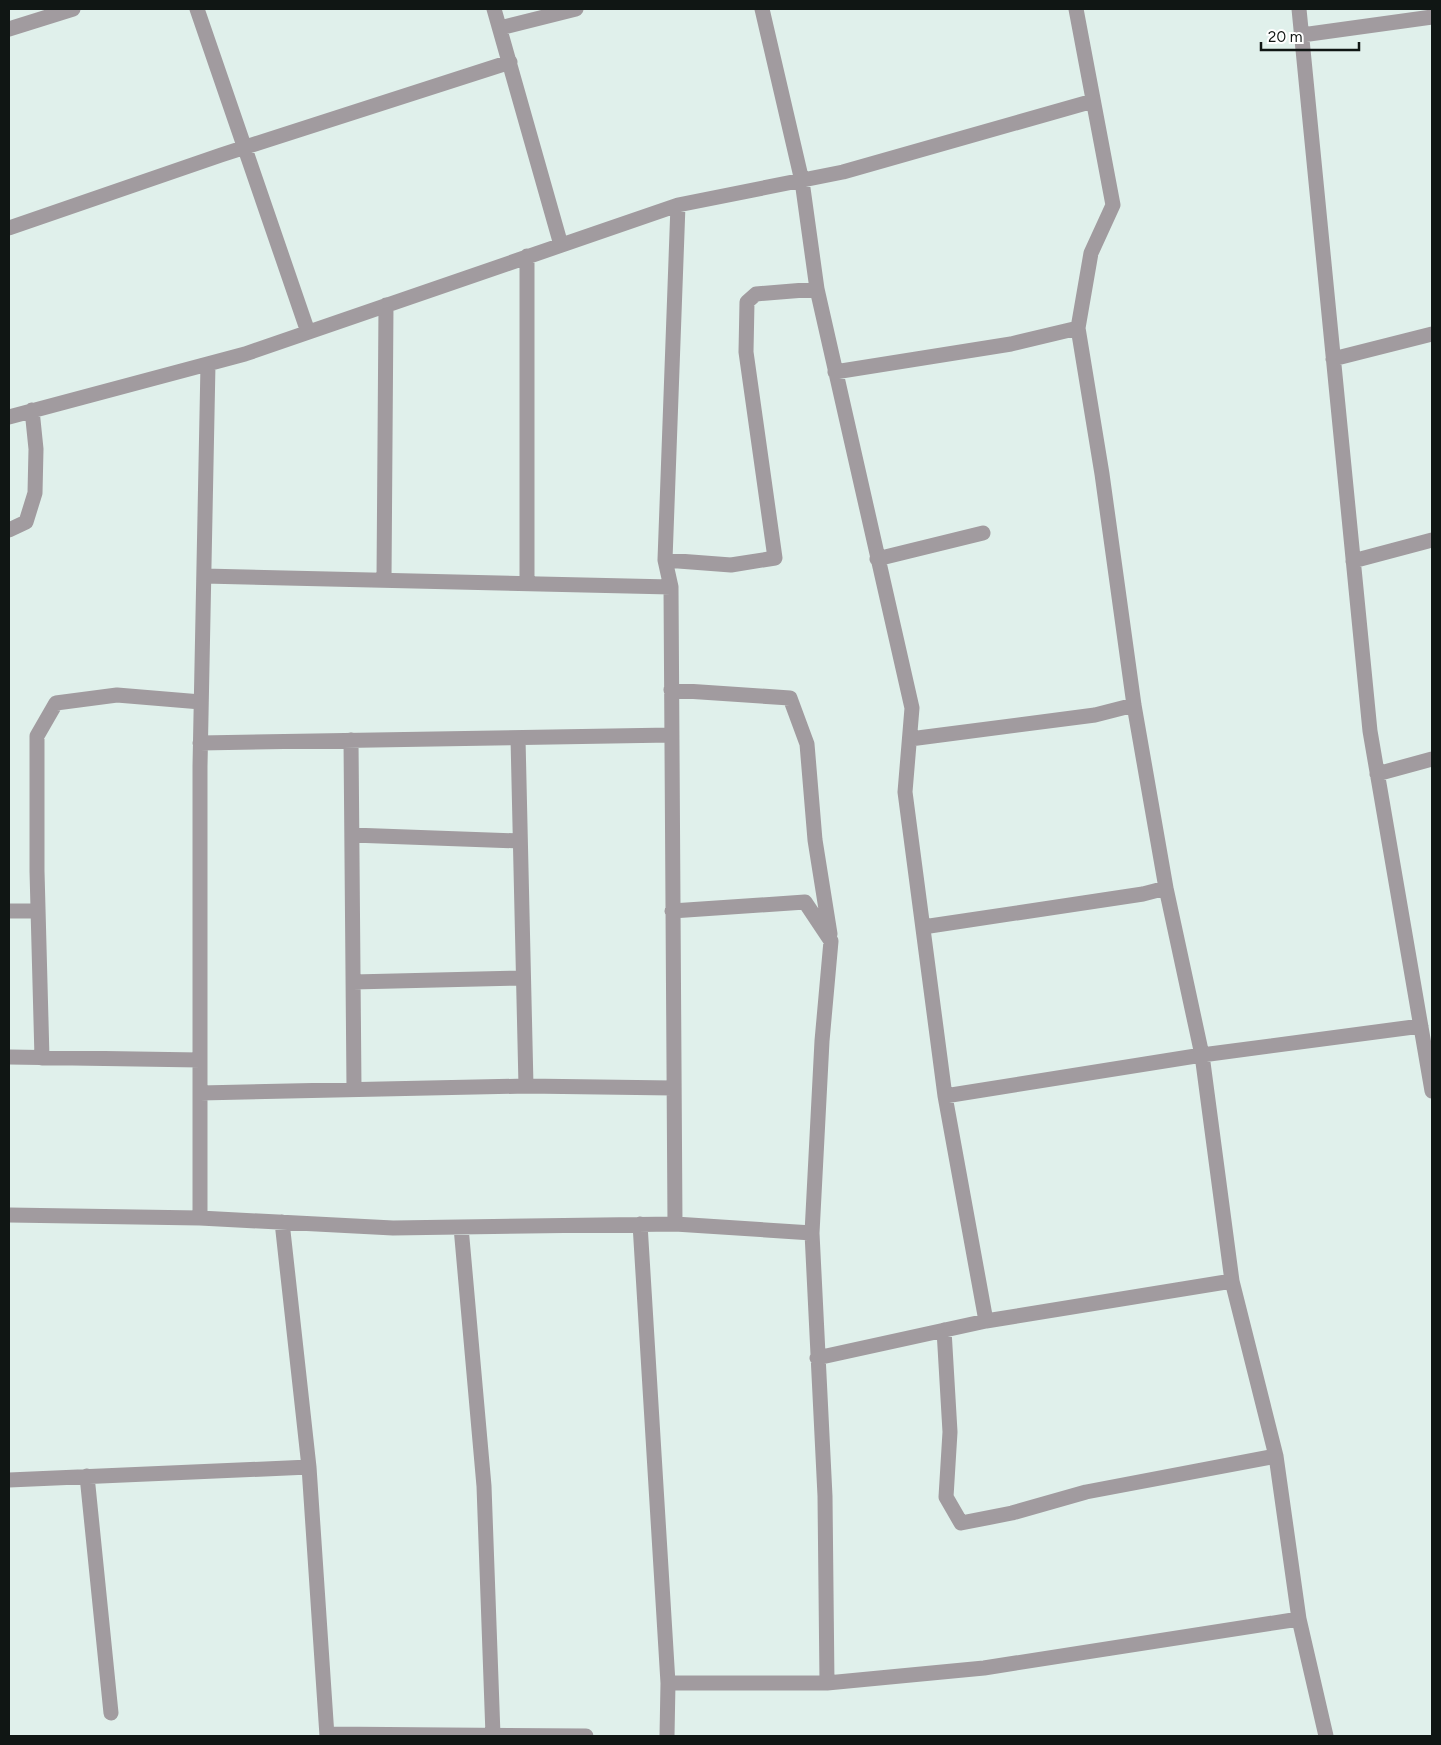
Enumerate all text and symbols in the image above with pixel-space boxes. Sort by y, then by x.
scale bar [1261,20,1358,52]
text: 20 m [1268,28,1302,46]

